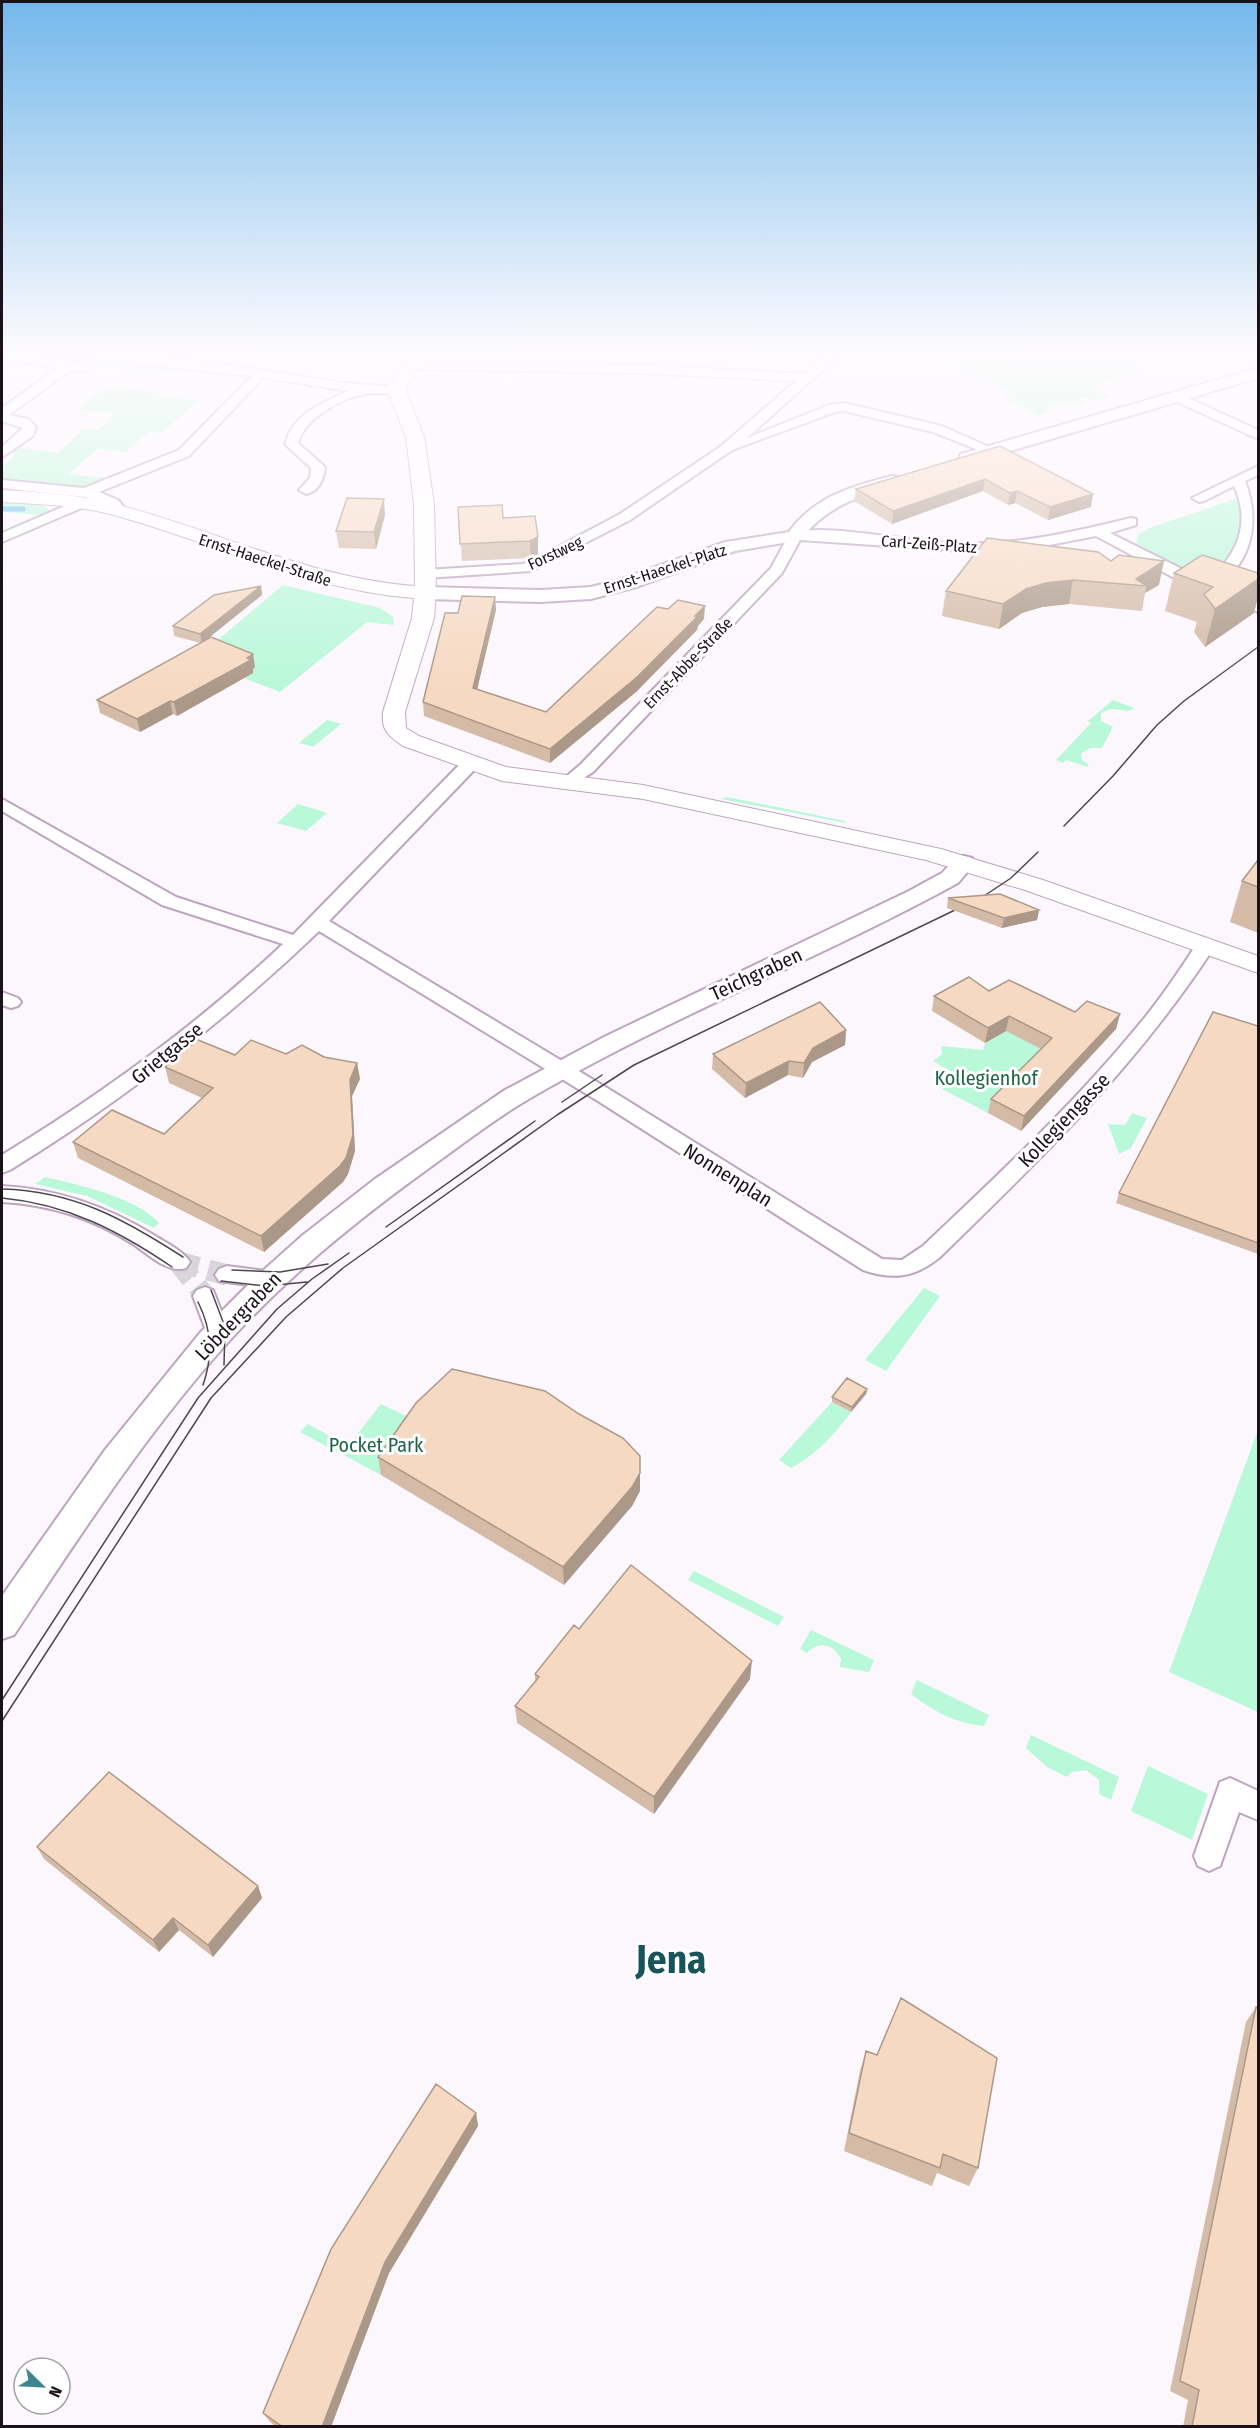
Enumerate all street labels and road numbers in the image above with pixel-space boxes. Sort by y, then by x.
street label: Ernst-Haeckel-Straße [196,530,334,590]
street label: Carl-Zeiß-Platz [880,531,978,557]
street label: Forstweg [525,532,586,574]
street label: Ernst-Haeckel-Platz [601,540,729,598]
street label: Ernst-Abbe-Straße [640,613,736,713]
street label: Teichgraben [706,942,806,1006]
street label: Grietgasse [126,1017,208,1089]
street label: Kollegiengasse [1013,1068,1115,1172]
street label: Nonnenplan [679,1138,777,1212]
street label: Löbdergraben [190,1267,286,1365]

